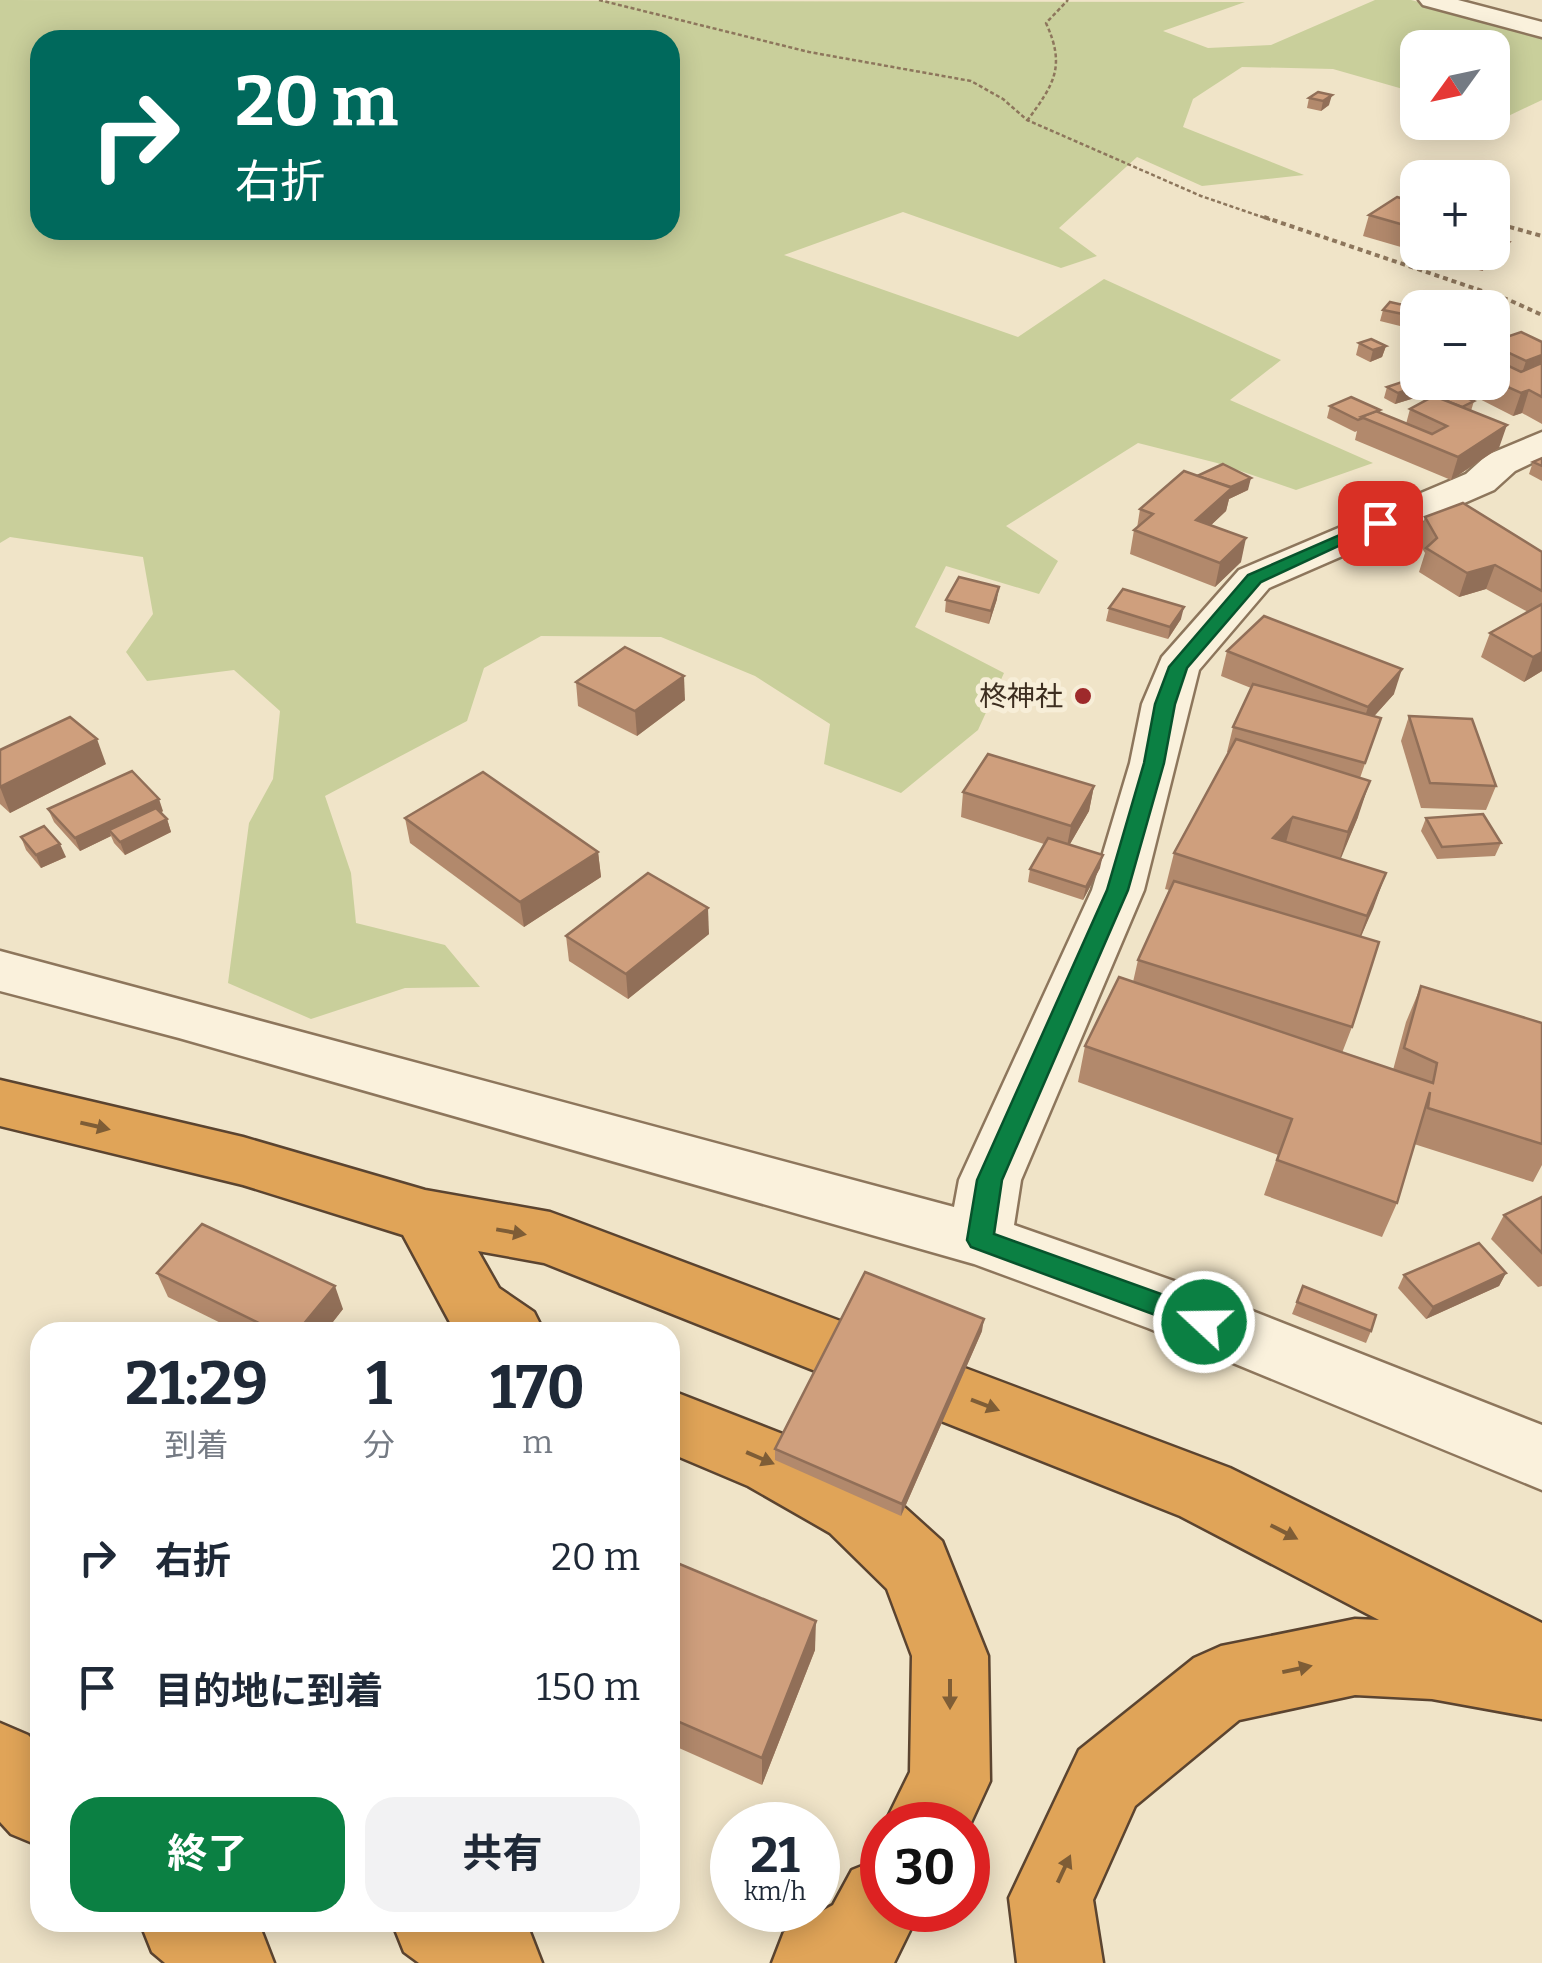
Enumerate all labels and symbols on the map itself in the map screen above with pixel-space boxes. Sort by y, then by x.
north arrow [1400,30,1510,140]
pin [1338,481,1423,566]
place label: 柊神社 [979,680,1063,713]
marker: 柊神社 [1072,685,1094,707]
one-way arrow [80,1119,111,1134]
one-way arrow [496,1225,527,1240]
position arrow [1152,1270,1256,1374]
one-way arrow [970,1398,1000,1414]
one-way arrow [745,1450,775,1466]
one-way arrow [1269,1523,1298,1540]
one-way arrow [1282,1661,1313,1677]
one-way arrow [942,1678,958,1710]
speed limit sign: 30 [860,1802,990,1932]
one-way arrow [1056,1854,1073,1883]

